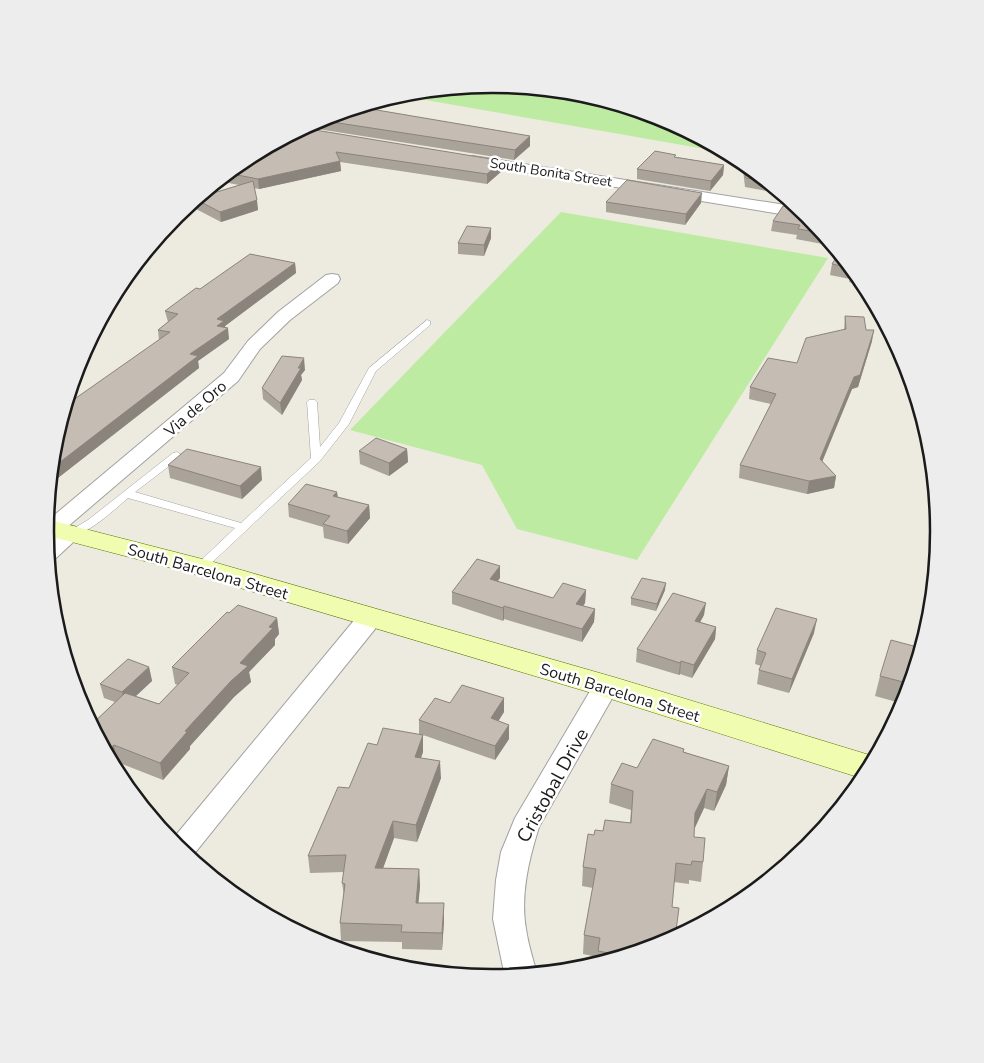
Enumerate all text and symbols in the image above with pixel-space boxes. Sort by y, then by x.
street label: South Bonita Street [489,153,613,192]
street label: Via de Oro [159,375,232,443]
street label: South Barcelona Street [125,538,291,606]
street label: South Barcelona Street [537,658,703,728]
street label: Cristobal Drive [511,724,595,847]

